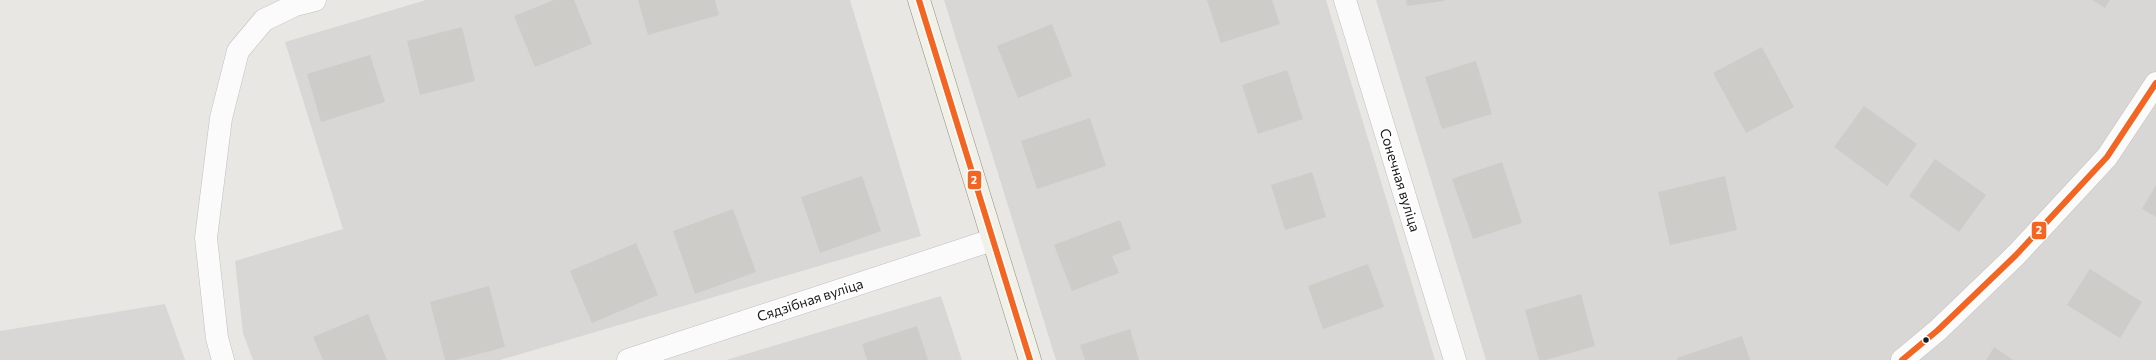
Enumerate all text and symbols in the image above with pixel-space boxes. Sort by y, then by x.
street label: Сонечная вуліца [1377,126,1424,234]
line badge: 2 [967,170,982,190]
text: 2 [971,173,977,186]
line badge: 2 [2031,221,2047,240]
text: 2 [2036,223,2042,236]
street label: Сядзібная вуліца [755,274,865,325]
unlabelled marker [1921,335,1931,345]

